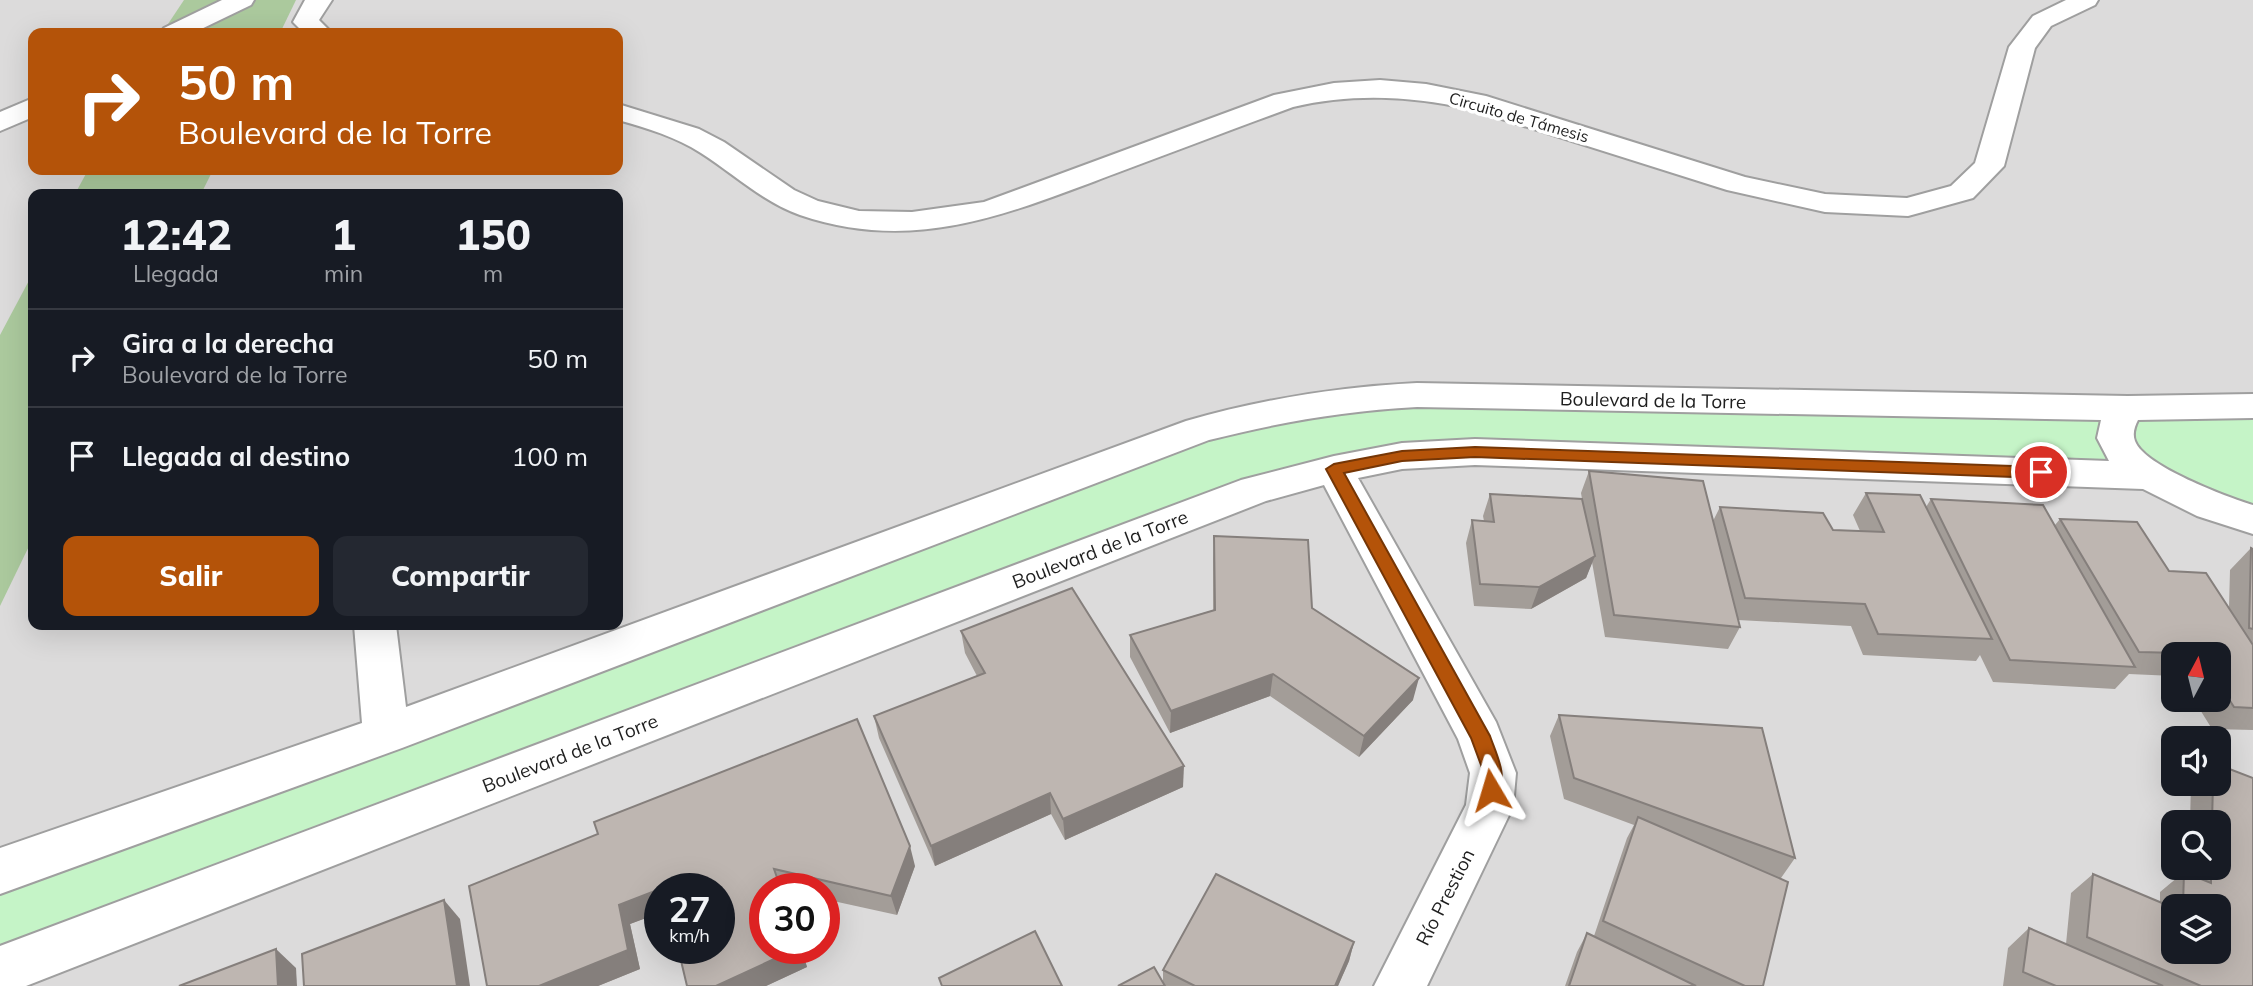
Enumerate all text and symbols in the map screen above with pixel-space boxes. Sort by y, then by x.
text: 50 m [178,51,294,112]
icon: right [63,56,154,147]
street label: Circuito de Támesis [1447,87,1591,147]
text: Boulevard de la Torre [178,112,492,152]
text: 12:42 [120,208,232,261]
text: 1 [331,208,356,261]
text: 150 [455,208,531,261]
text: Llegada [133,259,219,288]
text: min [324,259,363,288]
text: m [483,259,503,288]
text: Gira a la derecha [122,327,334,360]
icon: right [63,339,101,377]
text: 50 m [527,342,588,375]
text: Boulevard de la Torre [122,360,348,389]
street label: Boulevard de la Torre [1560,386,1746,414]
icon: arrive [63,437,101,475]
text: Llegada al destino [122,440,350,473]
text: 100 m [512,440,588,473]
pin [2011,442,2071,502]
icon: arrive [2022,453,2060,491]
street label: Boulevard de la Torre [1009,504,1191,594]
button: Salir [63,536,319,616]
button: Compartir [333,536,588,616]
north arrow [2161,642,2231,712]
map controls [2161,642,2231,964]
street label: Boulevard de la Torre [479,708,661,798]
button: sound [2161,726,2231,796]
position arrow [1454,753,1528,827]
button: search [2161,810,2231,880]
street label: Río Prestion [1410,845,1480,949]
speed limit sign: 30 [749,873,840,964]
text: 27 [668,887,711,931]
button: layers [2161,894,2231,964]
text: km/h [669,924,710,947]

